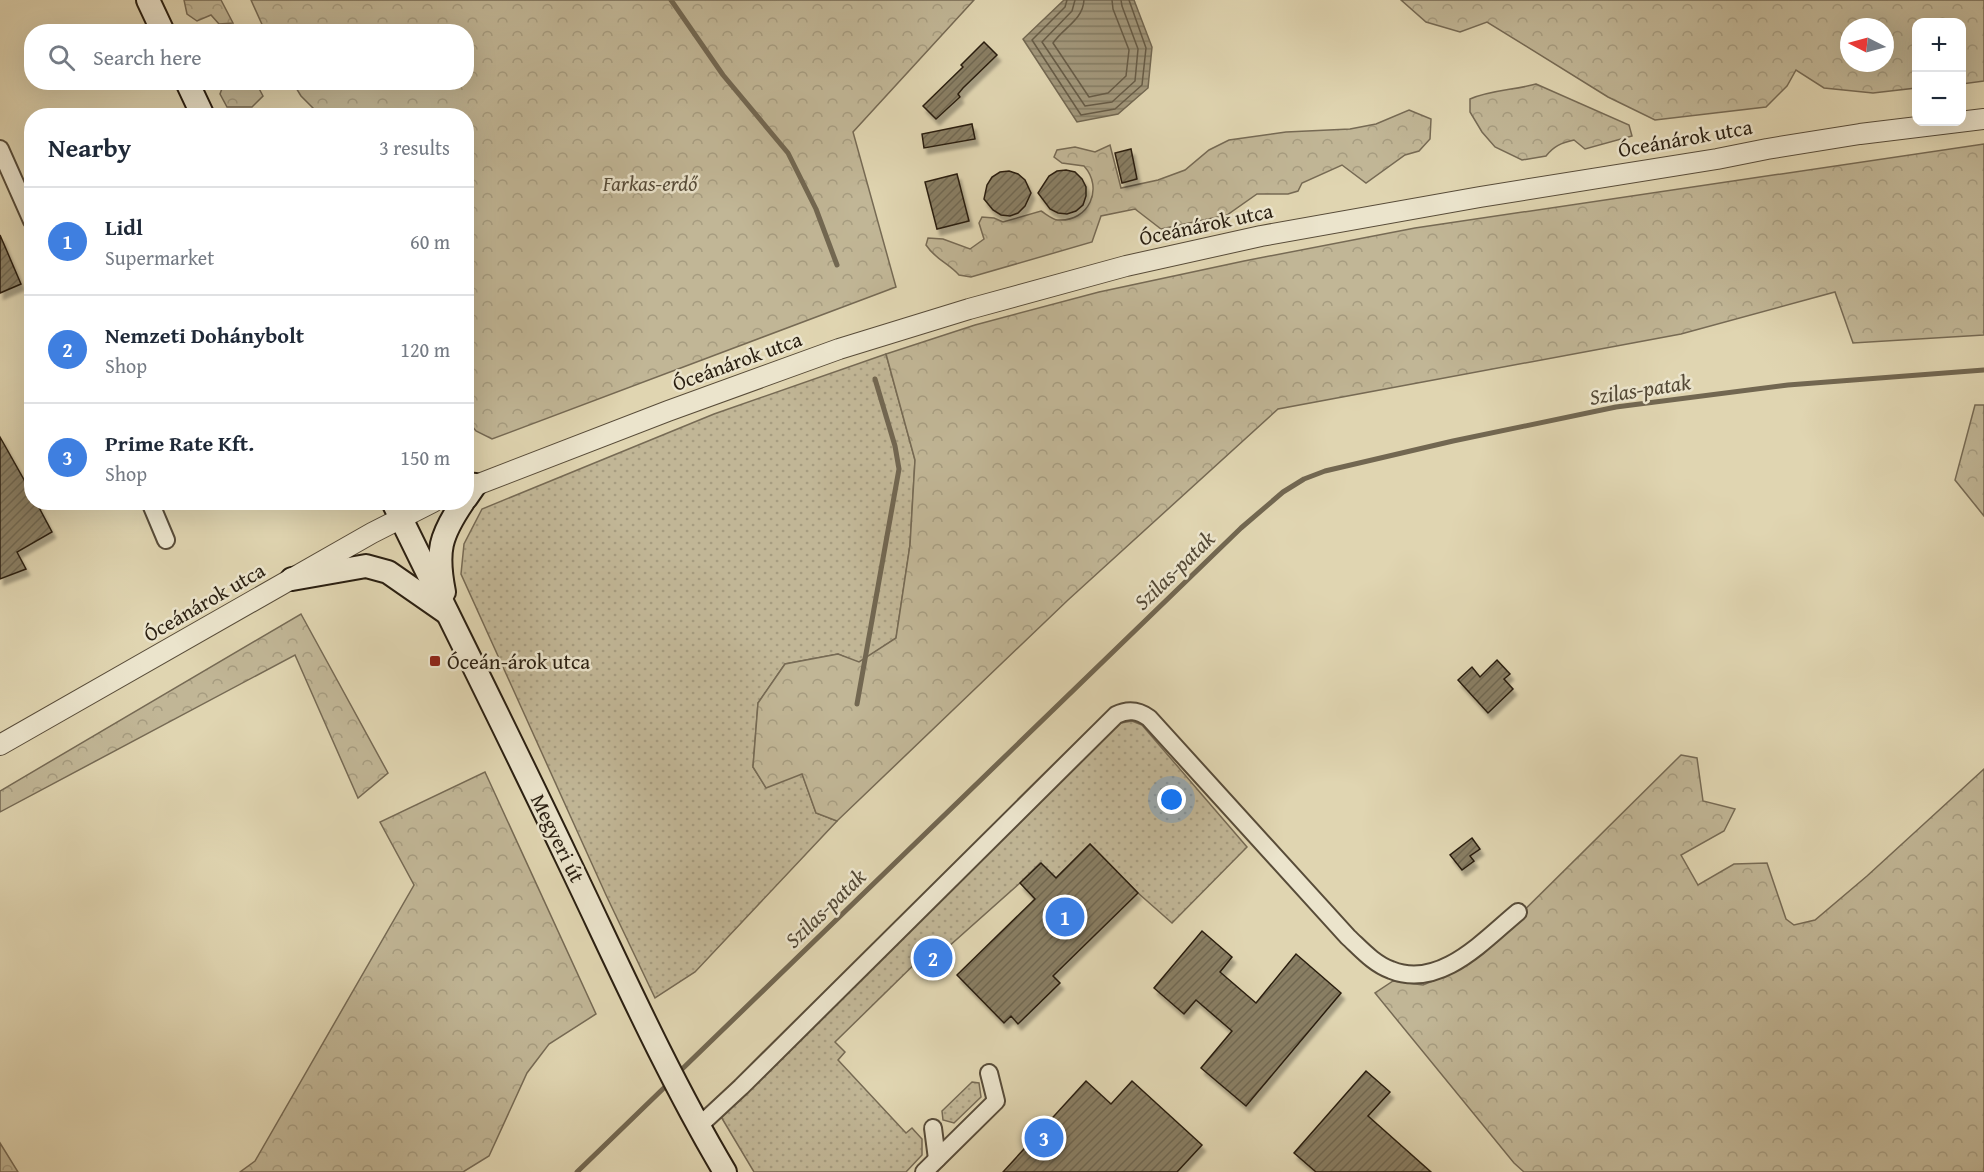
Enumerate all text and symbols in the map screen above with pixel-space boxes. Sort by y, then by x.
north arrow [1840,18,1894,72]
map controls [1912,18,1966,126]
button: + [1912,18,1966,72]
search box [24,24,474,90]
icon: search [45,41,78,74]
text: Search here [93,41,202,73]
button: − [1912,72,1966,126]
street label: Óceánárok utca [1615,111,1755,165]
text: Nearby [48,128,131,167]
text: 3 results [379,133,450,162]
park label: Farkas-erdő [602,168,698,199]
street label: Óceánárok utca [1136,195,1276,253]
text: Lidl [105,211,143,243]
text: 1 [62,227,73,256]
text: 60 m [410,227,450,256]
text: Supermarket [105,243,214,272]
text: Nemzeti Dohánybolt [105,319,304,351]
street label: Óceánárok utca [668,323,806,399]
text: 2 [62,335,73,364]
text: 120 m [400,335,450,364]
text: Shop [105,351,147,380]
water label: Szilas-patak [1587,365,1694,413]
text: Prime Rate Kft. [105,427,254,459]
text: 3 [62,443,73,472]
text: 150 m [400,443,450,472]
text: Shop [105,459,147,488]
water label: Szilas-patak [1126,522,1223,617]
street label: Óceánárok utca [137,555,271,649]
place label: Óceán-árok utca [447,646,590,677]
marker: Óceán-árok utca [428,654,442,668]
your location [1157,785,1186,814]
street label: Megyeri út [523,788,593,888]
water label: Szilas-patak [777,860,874,955]
pin: 1 [1046,894,1084,940]
pin: 2 [914,936,952,980]
pin: 3 [1024,1116,1064,1160]

